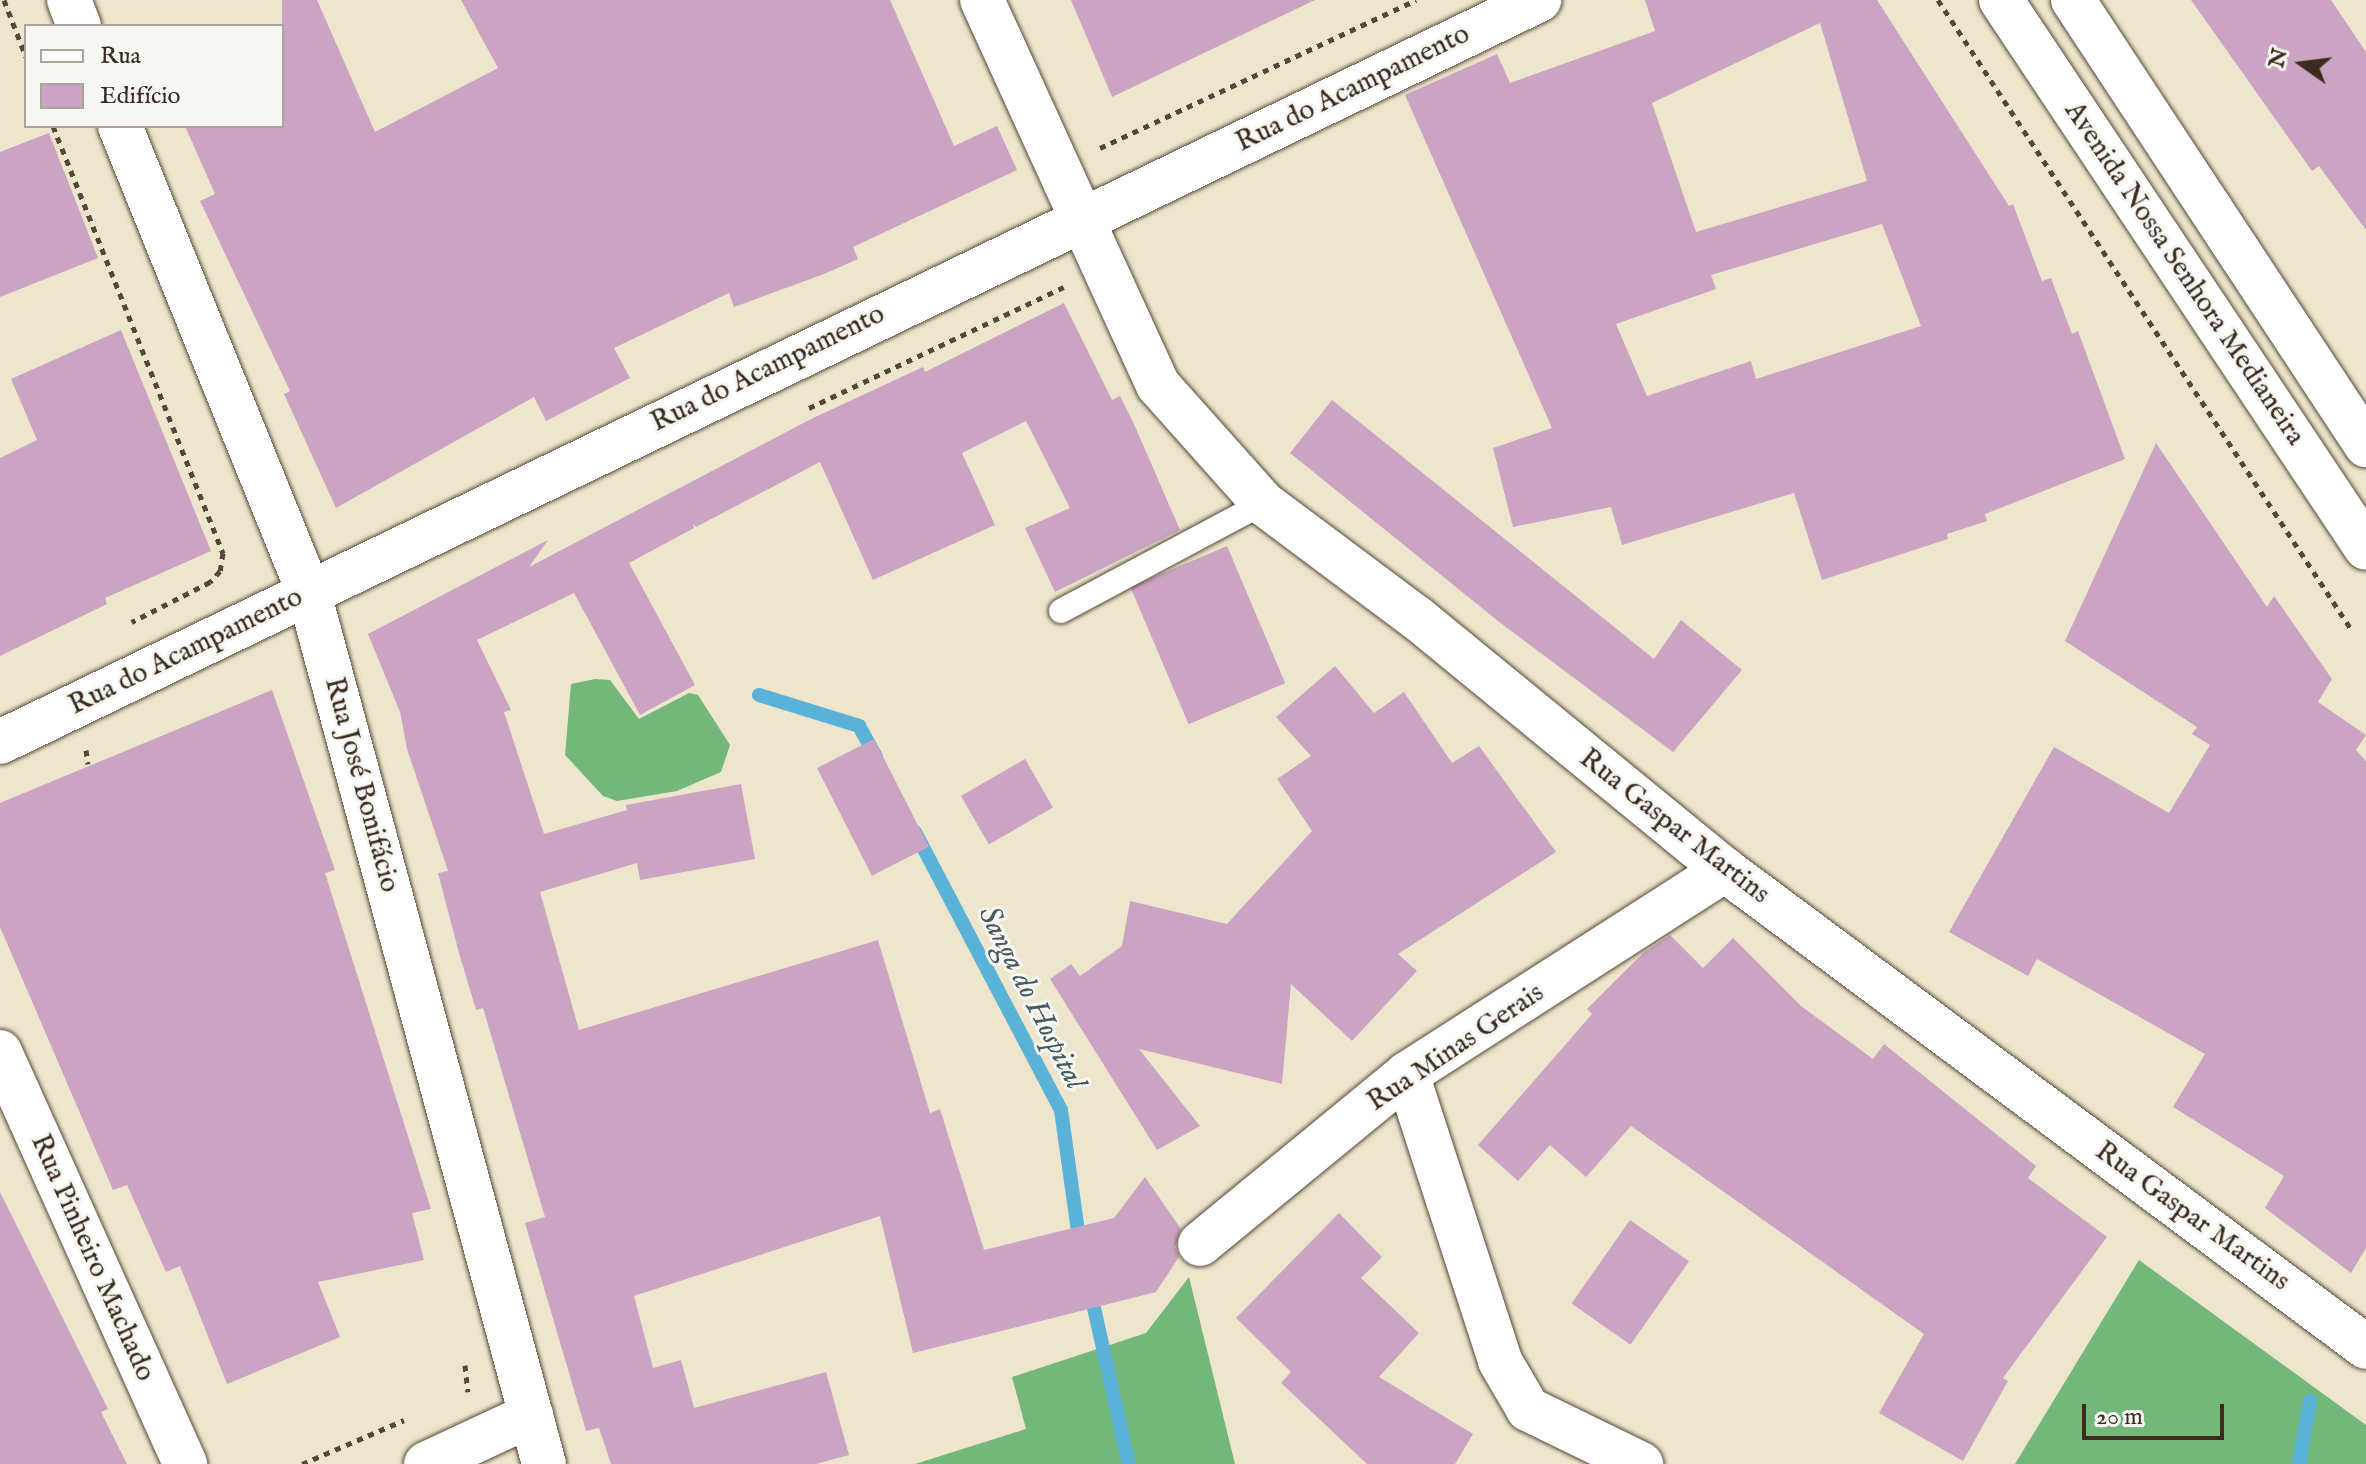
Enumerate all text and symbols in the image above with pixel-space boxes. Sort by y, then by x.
street label: Rua do Acampamento [1231,18,1475,160]
legend [24,24,284,128]
north arrow [2262,24,2342,104]
text: Rua [100,41,141,72]
text: N [2263,46,2295,71]
text: Edifício [100,81,180,112]
street label: Avenida Nossa Senhora Medianeira [2056,96,2312,452]
street label: Rua do Acampamento [646,298,890,440]
street label: Rua do Acampamento [64,581,308,723]
street label: Rua José Bonifácio [316,674,406,896]
street label: Rua Gaspar Martins [1572,742,1776,912]
water label: Sanga do Hospital [969,900,1093,1096]
street label: Rua Minas Gerais [1361,977,1551,1119]
street label: Rua Pinheiro Machado [22,1129,162,1387]
street label: Rua Gaspar Martins [2088,1135,2296,1299]
scale bar [2086,1388,2228,1438]
text: 20 m [2096,1402,2143,1433]

